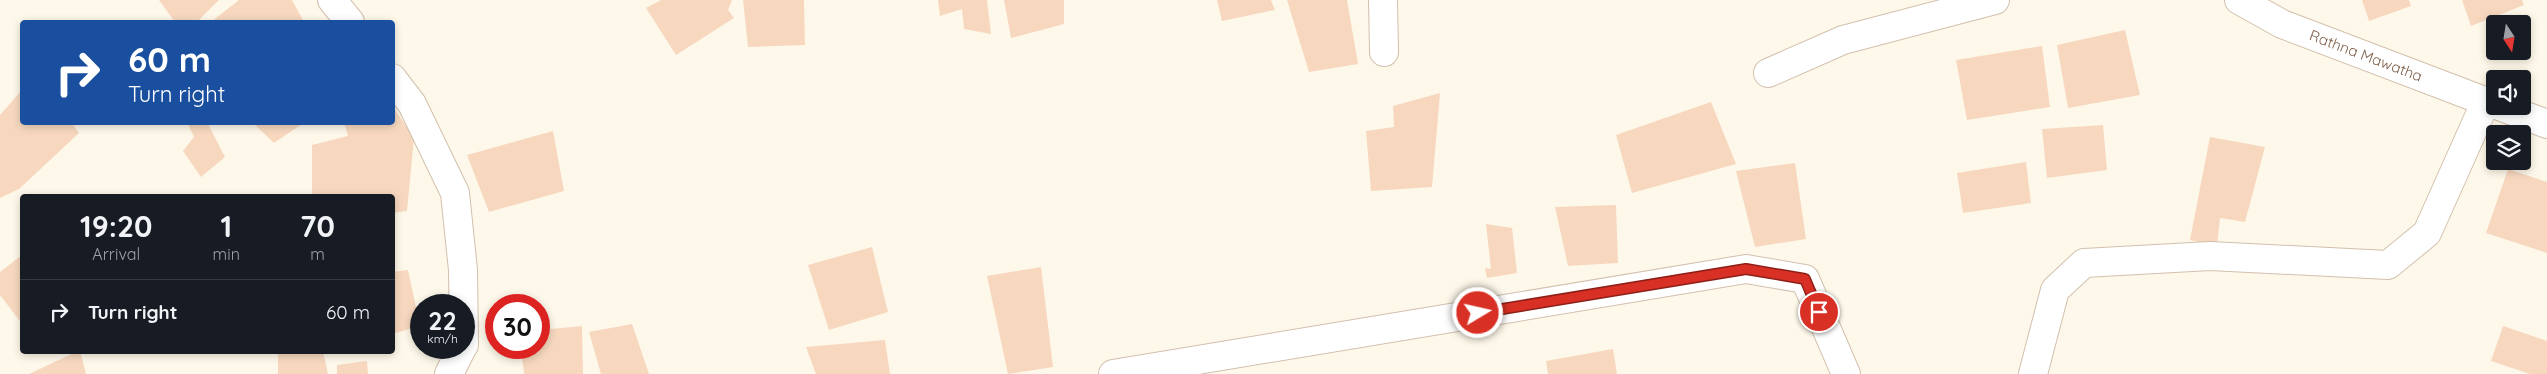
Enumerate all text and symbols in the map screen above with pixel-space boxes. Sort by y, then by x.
north arrow [2486,15,2531,60]
map controls [2486,15,2531,170]
street label: Rathna Mawatha [2307,25,2425,86]
text: 60 m [128,37,211,81]
icon: right [45,40,110,105]
button: sound [2486,70,2531,115]
text: Turn right [128,80,225,108]
button: layers [2486,125,2531,170]
text: 19:20 [80,207,153,245]
text: 1 [220,207,232,245]
text: 70 [300,207,335,245]
text: Arrival [92,244,140,264]
text: min [213,244,240,264]
text: m [310,244,325,264]
position arrow [1451,286,1503,338]
pin [1798,291,1840,333]
speed limit sign: 30 [485,294,550,359]
icon: right [45,298,73,326]
icon: arrive [1805,298,1833,326]
text: Turn right [88,300,177,324]
text: 60 m [326,300,370,324]
text: 22 [428,305,457,336]
text: km/h [427,331,458,346]

